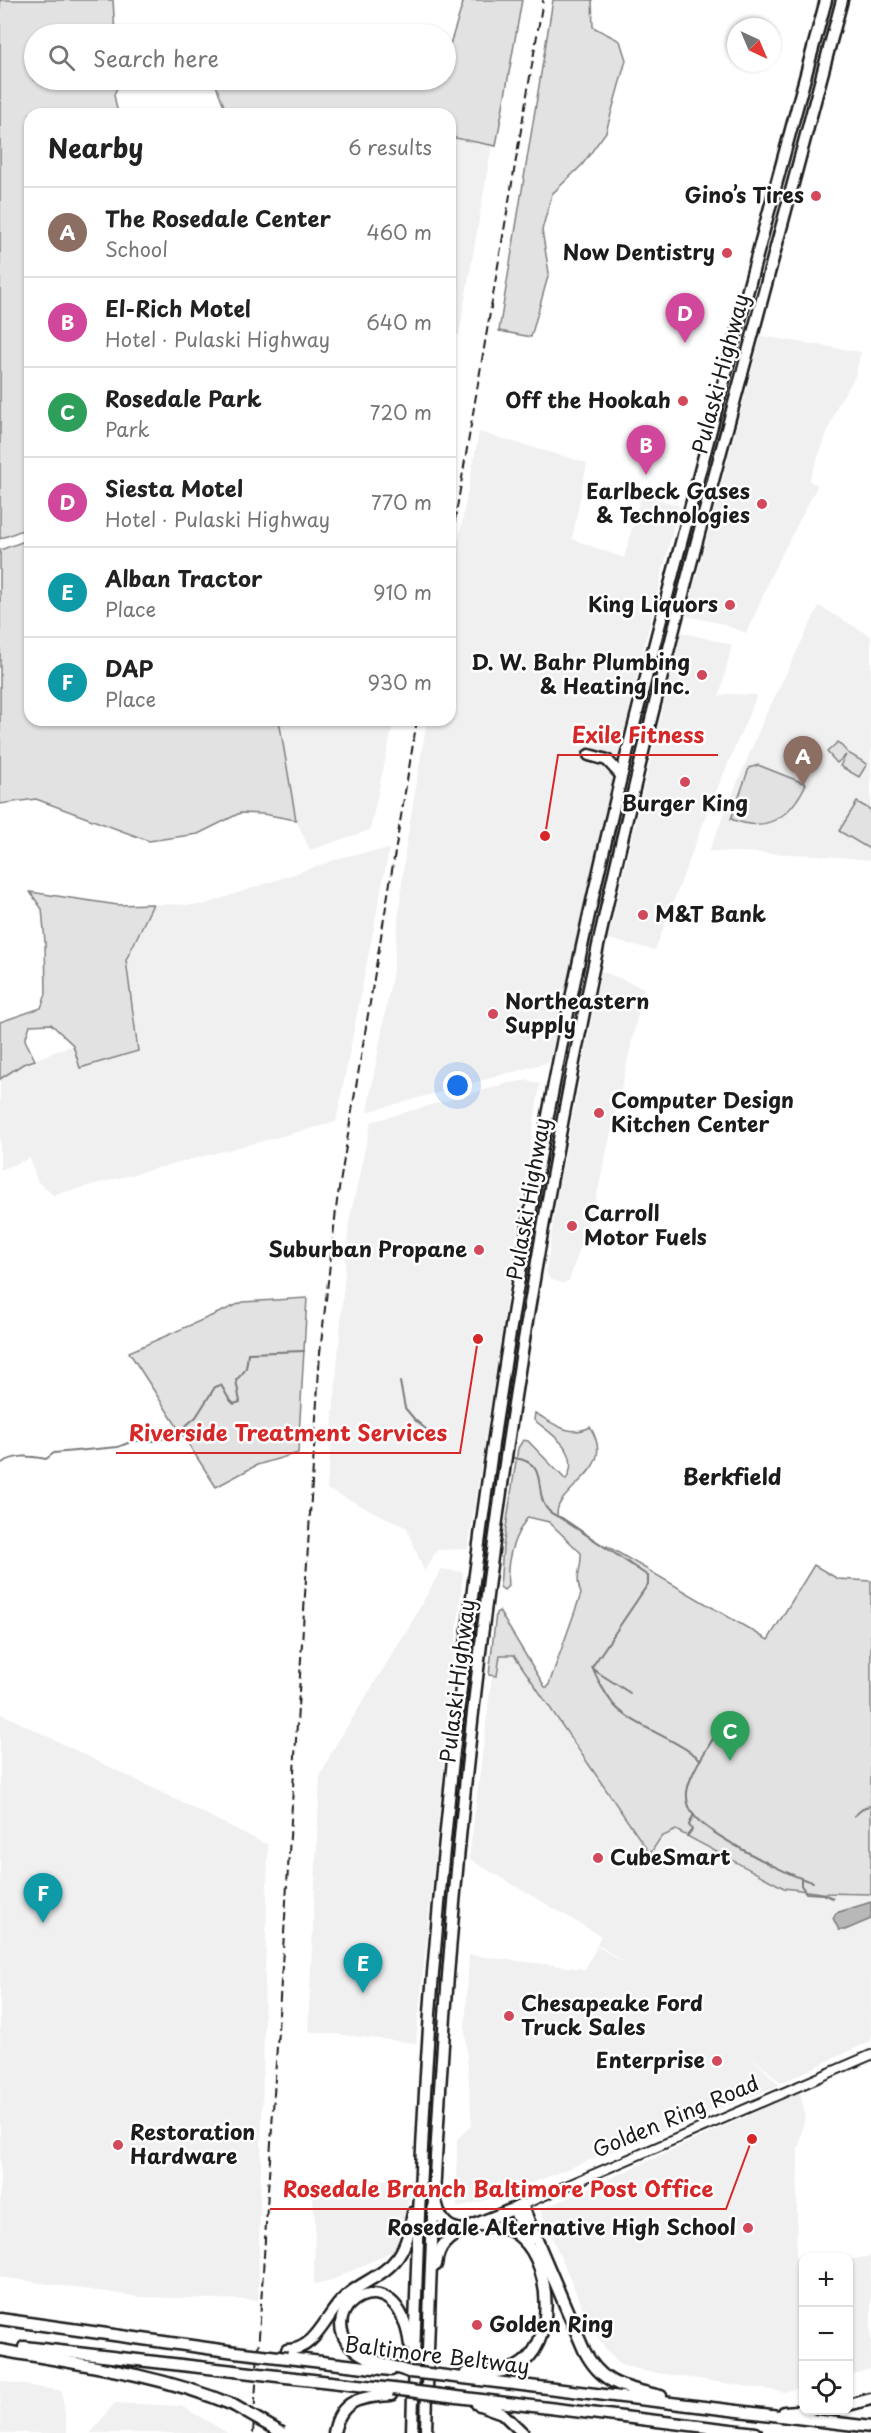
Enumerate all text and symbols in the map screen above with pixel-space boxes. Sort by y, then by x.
north arrow [727,18,781,72]
search box [24,24,456,90]
icon: search [45,41,78,74]
text: Search here [93,41,219,74]
text: Nearby [48,128,143,167]
text: 6 results [348,132,432,162]
place label: Gino’s Tires [685,178,804,210]
marker: Gino’s Tires [809,189,823,203]
text: The Rosedale Center [105,201,331,234]
text: A [60,217,75,247]
text: 460 m [366,217,432,247]
text: School [105,234,168,264]
place label: Now Dentistry [563,235,715,267]
marker: Now Dentistry [720,246,734,260]
street label: Pulaski Highway [682,290,756,457]
text: El-Rich Motel [105,291,251,324]
pin: D [666,294,704,343]
text: B [61,307,74,337]
text: 640 m [366,307,432,337]
text: Hotel · Pulaski Highway [105,324,330,354]
text: Rosedale Park [105,381,262,414]
place label: Off the Hookah [505,383,671,415]
marker: Off the Hookah [676,394,690,408]
text: C [60,397,75,427]
text: 720 m [370,397,432,427]
text: Park [105,414,150,444]
pin: B [626,426,666,475]
text: Siesta Motel [105,471,243,504]
place label: Earlbeck Gases & Technologies [586,474,750,530]
text: D [60,487,75,517]
text: 770 m [371,487,432,517]
marker: Earlbeck Gases & Technologies [755,497,769,511]
text: Hotel · Pulaski Highway [105,504,330,534]
text: Alban Tractor [105,561,262,594]
text: E [61,577,74,607]
text: 910 m [373,577,432,607]
place label: King Liquors [588,587,718,619]
text: Place [105,594,156,624]
marker: King Liquors [723,598,737,612]
place label: D. W. Bahr Plumbing & Heating Inc. [471,645,690,701]
text: DAP [105,651,153,684]
text: F [62,667,73,697]
text: 930 m [367,667,432,697]
marker: D. W. Bahr Plumbing & Heating Inc. [695,668,709,682]
text: Place [105,684,156,714]
callout: Exile Fitness [558,715,718,755]
text: Exile Fitness [572,717,705,750]
pin: A [784,736,822,786]
marker: Burger King [678,775,692,789]
place label: Burger King [622,786,748,818]
place label: M&T Bank [655,897,766,929]
marker: M&T Bank [636,908,650,922]
place label: Northeastern Supply [505,984,649,1040]
marker: Northeastern Supply [486,1007,500,1021]
your location [443,1071,472,1100]
place label: Computer Design Kitchen Center [611,1083,794,1139]
marker: Computer Design Kitchen Center [592,1106,606,1120]
street label: Pulaski Highway [497,1115,557,1282]
place label: Carroll Motor Fuels [584,1196,707,1252]
marker: Carroll Motor Fuels [565,1219,579,1233]
place label: Suburban Propane [268,1232,467,1264]
marker: Suburban Propane [472,1243,486,1257]
callout: Riverside Treatment Services [116,1413,460,1453]
text: Riverside Treatment Services [129,1415,447,1448]
district label: Berkfield [683,1459,781,1492]
street label: Pulaski Highway [430,1597,482,1764]
pin: C [710,1712,750,1761]
place label: CubeSmart [610,1840,731,1872]
marker: CubeSmart [591,1851,605,1865]
pin: F [24,1874,63,1923]
pin: E [344,1944,382,1993]
place label: Chesapeake Ford Truck Sales [521,1986,703,2042]
marker: Chesapeake Ford Truck Sales [502,2009,516,2023]
place label: Enterprise [596,2043,705,2075]
marker: Enterprise [710,2054,724,2068]
street label: Golden Ring Road [587,2066,763,2165]
place label: Restoration Hardware [130,2115,255,2171]
marker: Restoration Hardware [111,2138,125,2152]
callout: Rosedale Branch Baltimore Post Office [270,2169,726,2209]
text: Rosedale Branch Baltimore Post Office [283,2171,713,2204]
place label: Rosedale Alternative High School [387,2210,736,2242]
marker: Rosedale Alternative High School [741,2221,755,2235]
map controls [799,2253,853,2415]
button: + [799,2253,853,2307]
place label: Golden Ring [489,2307,613,2339]
button: − [799,2307,853,2361]
marker: Golden Ring [470,2318,484,2332]
street label: Baltimore Beltway [343,2327,532,2381]
button: locate [799,2361,853,2415]

